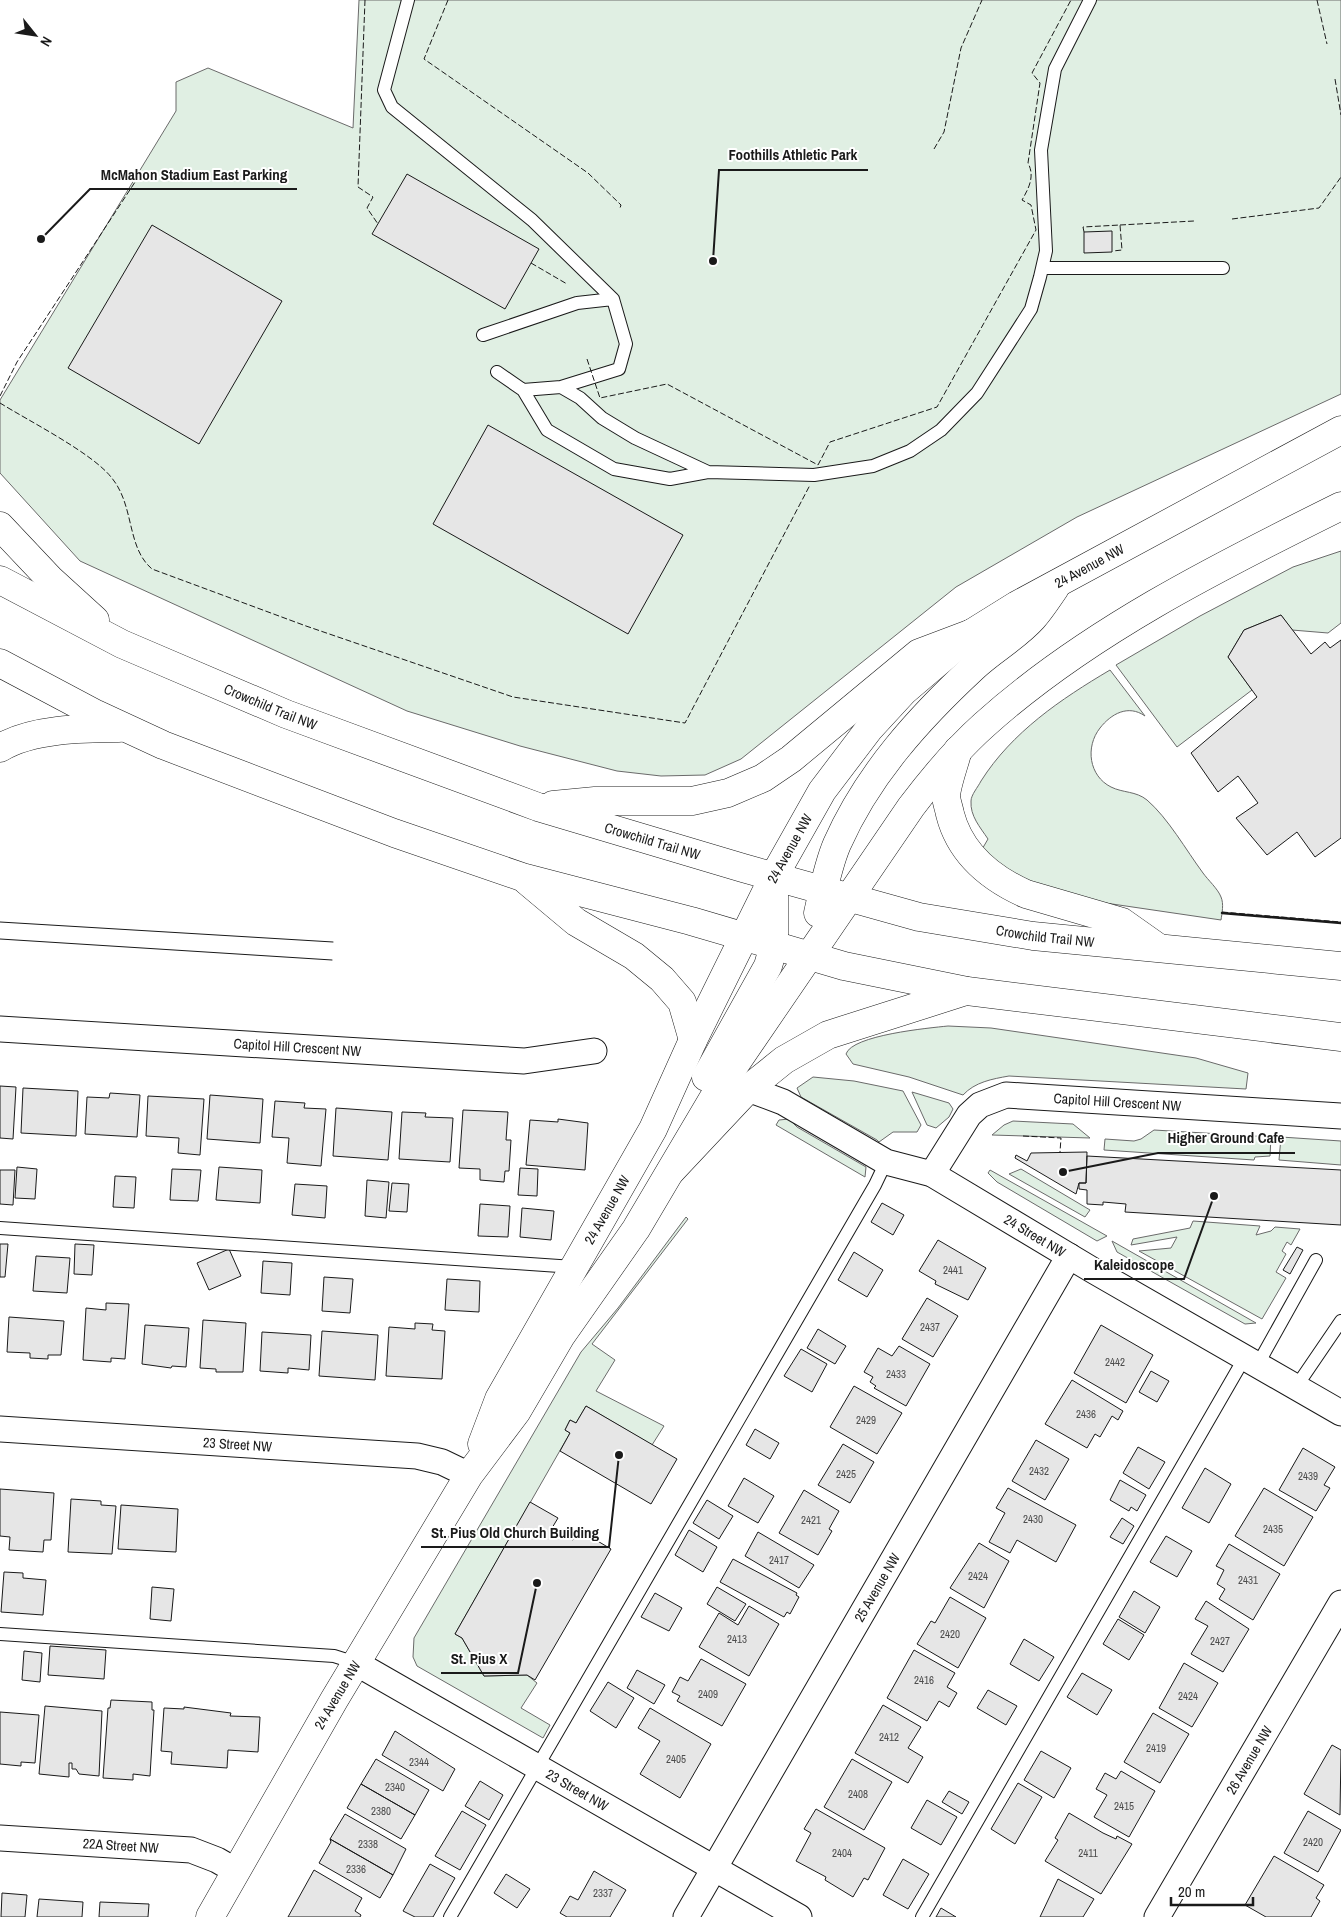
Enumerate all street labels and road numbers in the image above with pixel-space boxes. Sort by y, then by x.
street label: 24 Avenue NW [1051,540,1127,592]
street label: Crowchild Trail NW [221,680,320,734]
street label: 24 Avenue NW [763,811,816,886]
street label: Crowchild Trail NW [602,818,703,864]
street label: Crowchild Trail NW [995,921,1095,951]
street label: Capitol Hill Crescent NW [233,1034,362,1060]
street label: Capitol Hill Crescent NW [1053,1089,1182,1115]
street label: 24 Avenue NW [580,1172,634,1247]
street label: 24 Street NW [1001,1210,1069,1261]
street label: 23 Street NW [202,1433,273,1456]
street label: 25 Avenue NW [850,1550,904,1625]
street label: 24 Avenue NW [310,1657,365,1732]
street label: 26 Avenue NW [1222,1722,1276,1798]
street label: 23 Street NW [543,1765,612,1815]
street label: 22A Street NW [82,1834,159,1857]

